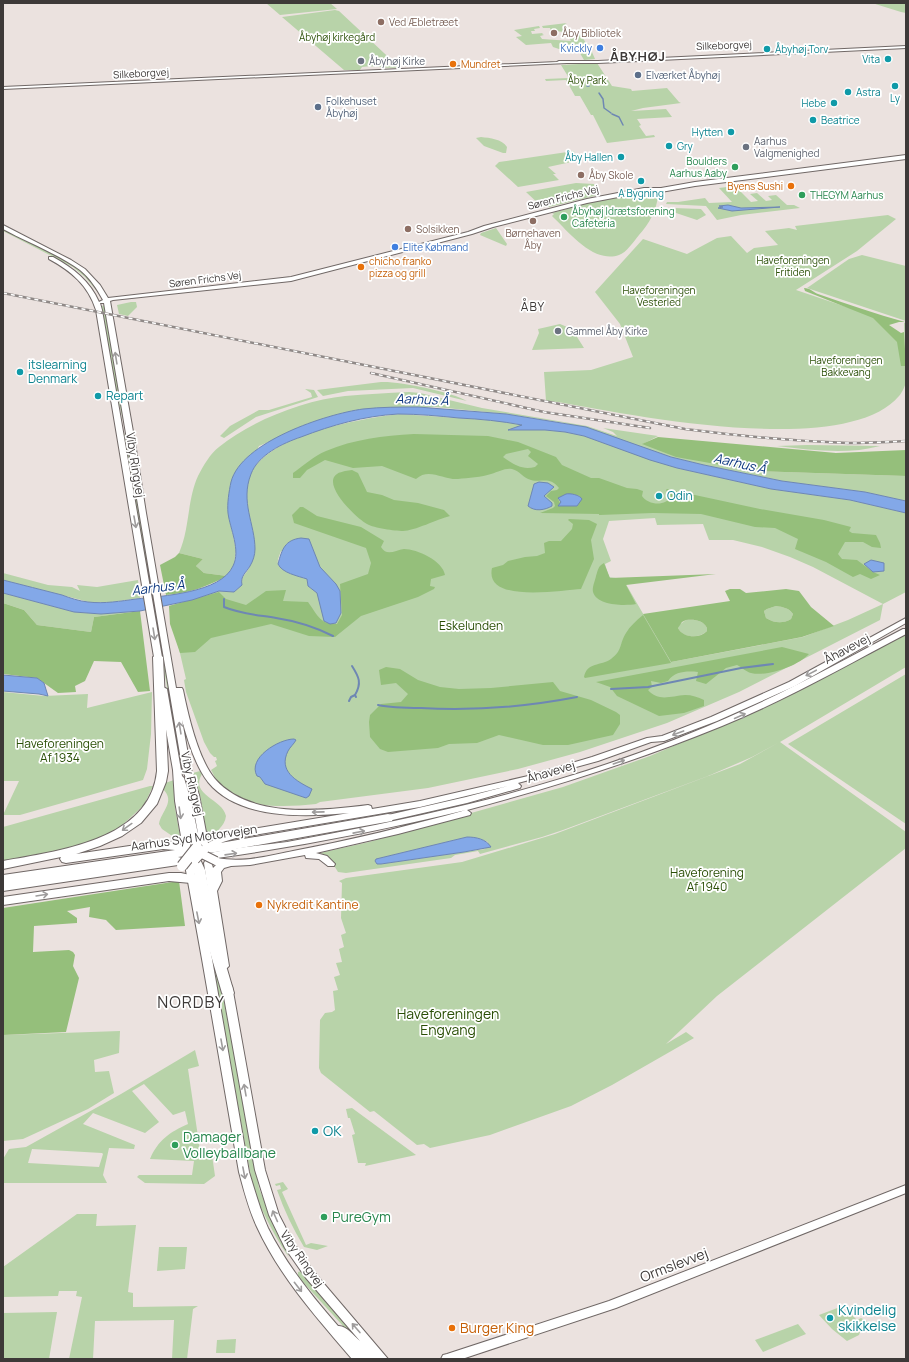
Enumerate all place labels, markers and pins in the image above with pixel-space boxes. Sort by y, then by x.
place label: Ved Æbletræet [389,15,458,29]
marker: Ved Æbletræet [376,17,386,27]
place label: Åby Bibliotek [562,26,622,40]
marker: Åby Bibliotek [549,28,559,38]
place label: Kvickly [561,41,593,55]
place label: Åbyhøj Torv [775,42,828,56]
marker: Kvickly [595,43,605,53]
marker: Åbyhøj Torv [762,44,772,54]
place label: Vita [862,52,880,66]
place label: Åbyhøj Kirke [369,54,425,68]
marker: Vita [883,54,893,64]
marker: Åbyhøj Kirke [356,56,366,66]
place label: Mundret [461,57,501,71]
marker: Mundret [448,59,458,69]
place label: Elværket Åbyhøj [646,68,720,82]
marker: Elværket Åbyhøj [633,70,643,80]
marker: Ly [890,81,900,91]
place label: Astra [856,85,881,99]
marker: Astra [843,87,853,97]
place label: Ly [890,91,901,105]
place label: Folkehuset Åbyhøj [326,94,377,120]
place label: Hebe [802,96,826,110]
marker: Hebe [829,98,839,108]
marker: Folkehuset Åbyhøj [313,102,323,112]
place label: Beatrice [821,113,860,127]
marker: Beatrice [808,115,818,125]
place label: Hytten [692,125,723,139]
marker: Hytten [726,127,736,137]
place label: Aarhus Valgmenighed [754,134,820,160]
place label: Gry [677,139,694,153]
marker: Gry [664,141,674,151]
marker: Aarhus Valgmenighed [741,142,751,152]
place label: Åby Hallen [565,150,613,164]
marker: Åby Hallen [616,152,626,162]
place label: Boulders Aarhus Aaby [670,154,728,180]
marker: Boulders Aarhus Aaby [730,162,740,172]
place label: Åby Skole [589,168,634,182]
marker: Åby Skole [576,170,586,180]
marker: A Bygning [636,176,646,186]
place label: Byens Sushi [727,179,783,193]
marker: Byens Sushi [786,181,796,191]
place label: A Bygning [618,186,664,200]
place label: THEGYM Aarhus [810,188,884,202]
marker: THEGYM Aarhus [797,190,807,200]
place label: Åbyhøj Idrætsforening Cafeteria [572,204,675,230]
marker: Åbyhøj Idrætsforening Cafeteria [559,212,569,222]
marker: Børnehaven Åby [528,216,538,226]
place label: Solsikken [416,222,460,236]
marker: Solsikken [403,224,413,234]
place label: Børnehaven Åby [505,226,561,252]
place label: Elite Købmand [403,240,468,254]
marker: Elite Købmand [390,242,400,252]
place label: chicho franko pizza og grill [369,254,432,280]
marker: chicho franko pizza og grill [356,262,366,272]
place label: Gammel Åby Kirke [566,324,648,338]
marker: Gammel Åby Kirke [553,326,563,336]
place label: itslearning Denmark [28,356,87,387]
marker: itslearning Denmark [15,367,25,377]
place label: Repart [106,387,143,404]
marker: Repart [93,391,103,401]
place label: Odin [667,487,693,504]
marker: Odin [654,491,664,501]
place label: Nykredit Kantine [267,896,358,913]
marker: Nykredit Kantine [254,900,264,910]
place label: OK [323,1121,342,1140]
marker: OK [310,1126,320,1136]
place label: Damager Volleyballbane [183,1127,276,1162]
marker: Damager Volleyballbane [170,1140,180,1150]
place label: PureGym [332,1207,391,1226]
marker: PureGym [319,1212,329,1222]
place label: Kvindelig skikkelse [838,1300,896,1335]
marker: Kvindelig skikkelse [825,1313,835,1323]
place label: Burger King [460,1318,534,1337]
marker: Burger King [447,1323,457,1333]

